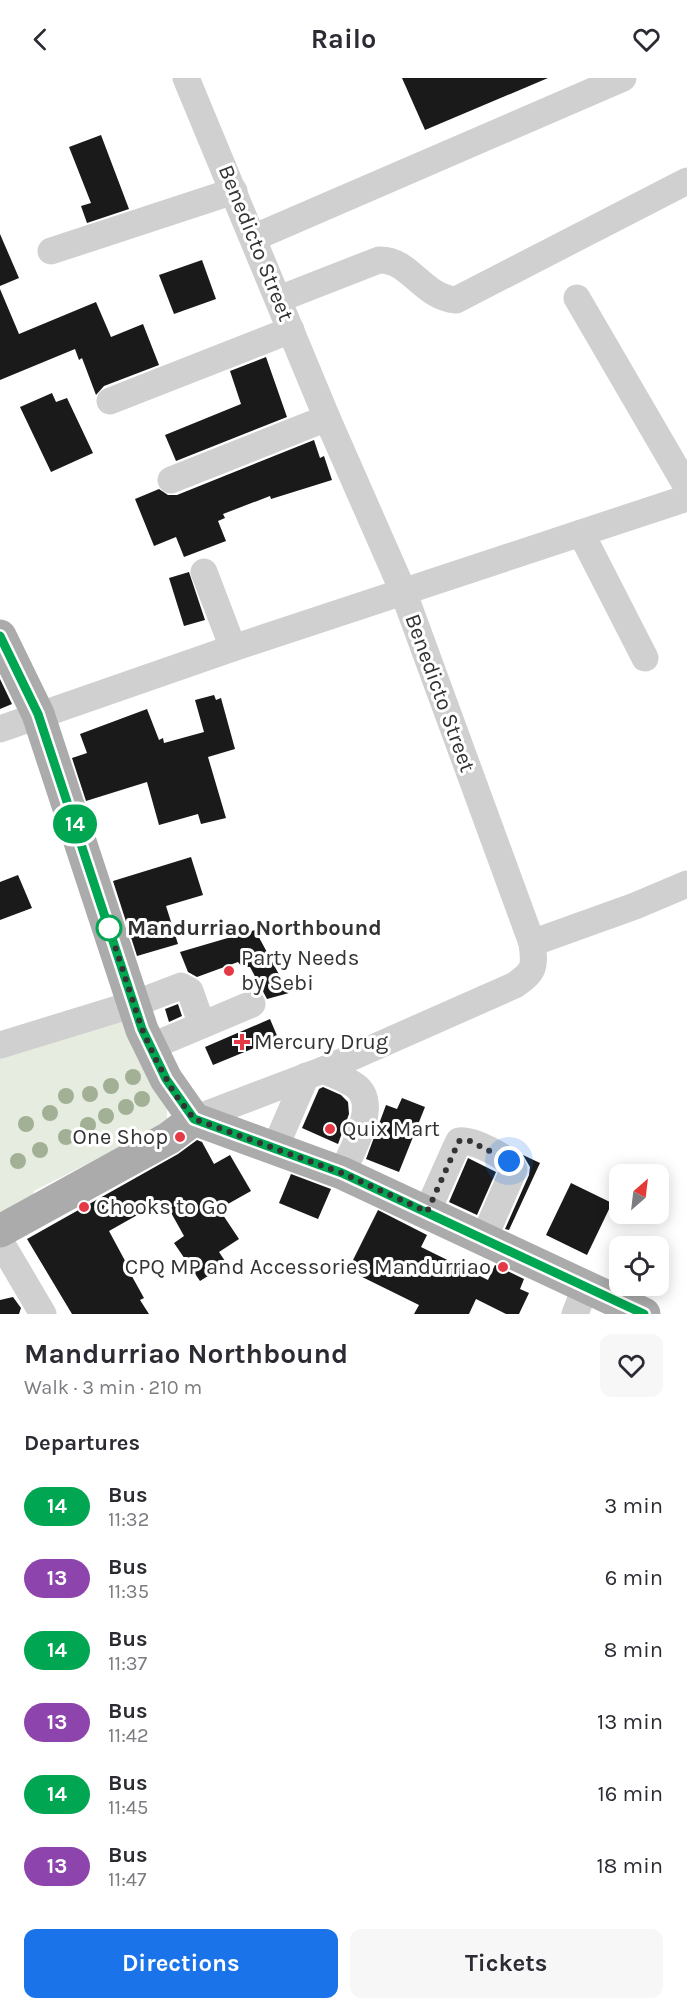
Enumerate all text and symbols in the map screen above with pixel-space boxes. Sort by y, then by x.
icon: back [24,23,57,56]
text: Railo [311,23,376,55]
icon: heart [630,23,663,56]
street label: Benedicto Street [213,161,299,325]
street label: Benedicto Street [399,610,481,776]
line badge: 14 [48,804,102,844]
text: 14 [65,812,85,836]
marker: Mandurriao Northbound [96,915,122,941]
place label: Mandurriao Northbound [127,915,382,941]
place label: Party Needs by Sebi [241,945,359,996]
marker: Party Needs by Sebi [222,964,236,978]
place label: Mercury Drug [254,1029,389,1055]
marker: Mercury Drug [235,1035,249,1049]
place label: Quix Mart [342,1116,440,1142]
marker: Quix Mart [323,1122,337,1136]
place label: One Shop [73,1124,168,1150]
marker: One Shop [173,1130,187,1144]
your location [494,1146,524,1176]
north arrow [609,1164,669,1224]
map controls [609,1164,669,1296]
place label: Chooks to Go [96,1194,228,1220]
marker: Chooks to Go [77,1200,91,1214]
button: locate [609,1236,669,1296]
place label: CPQ MP and Accessories Mandurriao [125,1254,491,1280]
marker: CPQ MP and Accessories Mandurriao [496,1260,510,1274]
button: heart [600,1334,663,1397]
text: Mandurriao Northbound [24,1337,348,1370]
text: Walk · 3 min · 210 m [24,1376,202,1399]
text: Departures [24,1430,140,1456]
text: Bus [108,1482,148,1508]
text: 3 min [604,1493,663,1519]
text: 14 [47,1494,67,1518]
text: 11:32 [108,1508,149,1531]
text: Bus [108,1554,148,1580]
text: 6 min [605,1565,663,1591]
text: 13 [47,1566,67,1590]
text: 11:35 [108,1580,149,1603]
text: Bus [108,1626,148,1652]
text: 8 min [604,1637,663,1663]
text: 14 [47,1638,67,1662]
text: 11:37 [108,1652,147,1675]
text: Bus [108,1698,148,1724]
text: 13 min [597,1709,663,1735]
text: 13 [47,1710,67,1734]
text: 11:42 [108,1724,149,1747]
text: Bus [108,1770,148,1796]
text: 16 min [597,1781,663,1807]
text: 14 [47,1782,67,1806]
text: 11:45 [108,1796,148,1819]
text: Bus [108,1842,148,1868]
text: 18 min [597,1853,663,1879]
text: 13 [47,1854,67,1878]
text: 11:47 [108,1868,146,1891]
button: Directions [24,1929,338,1998]
button: Tickets [350,1929,663,1998]

